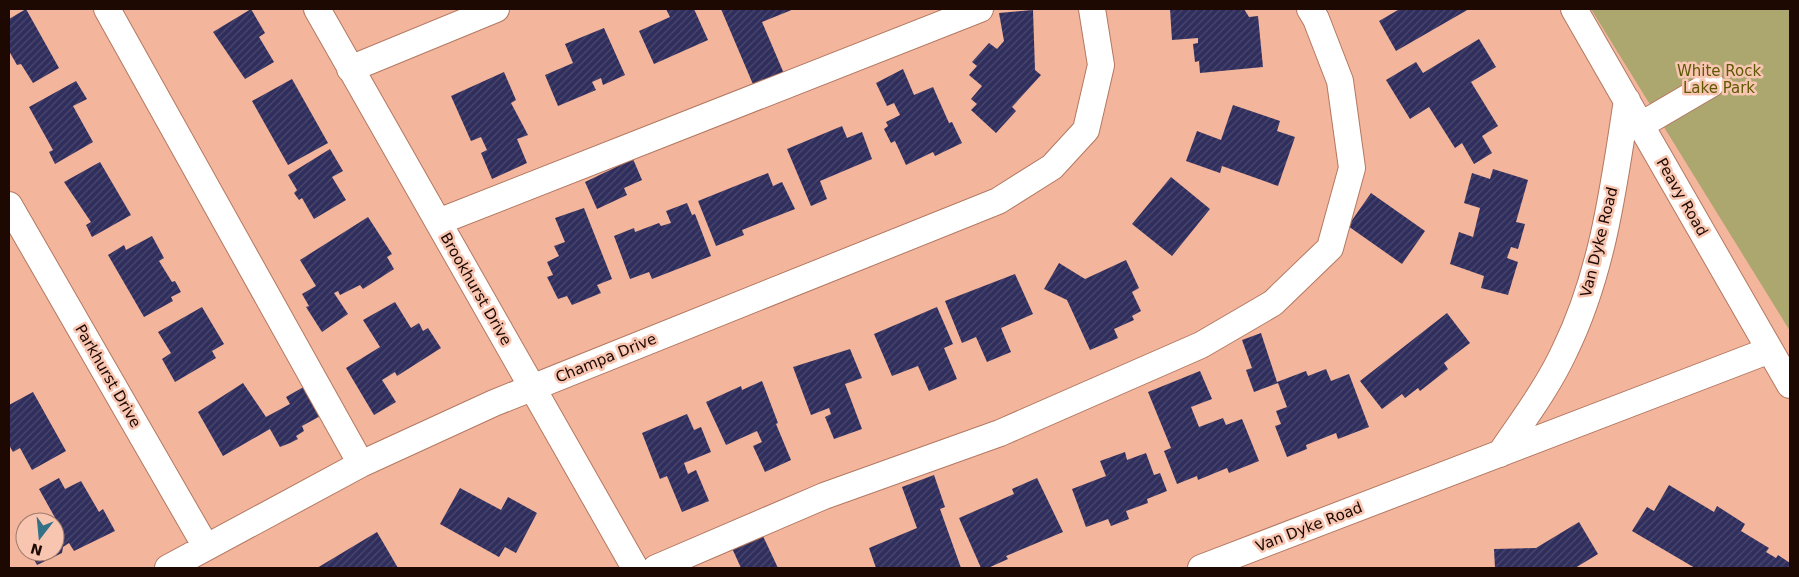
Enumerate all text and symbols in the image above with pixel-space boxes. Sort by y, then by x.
park label: White Rock Lake Park [1677,62,1761,97]
street label: Peavy Road [1652,155,1712,239]
street label: Van Dyke Road [1577,185,1621,299]
street label: Brookhurst Drive [437,230,515,348]
street label: Parkhurst Drive [71,321,145,431]
street label: Champa Drive [553,330,659,386]
street label: Van Dyke Road [1253,498,1365,556]
north arrow [15,512,65,562]
text: N [29,540,44,559]

